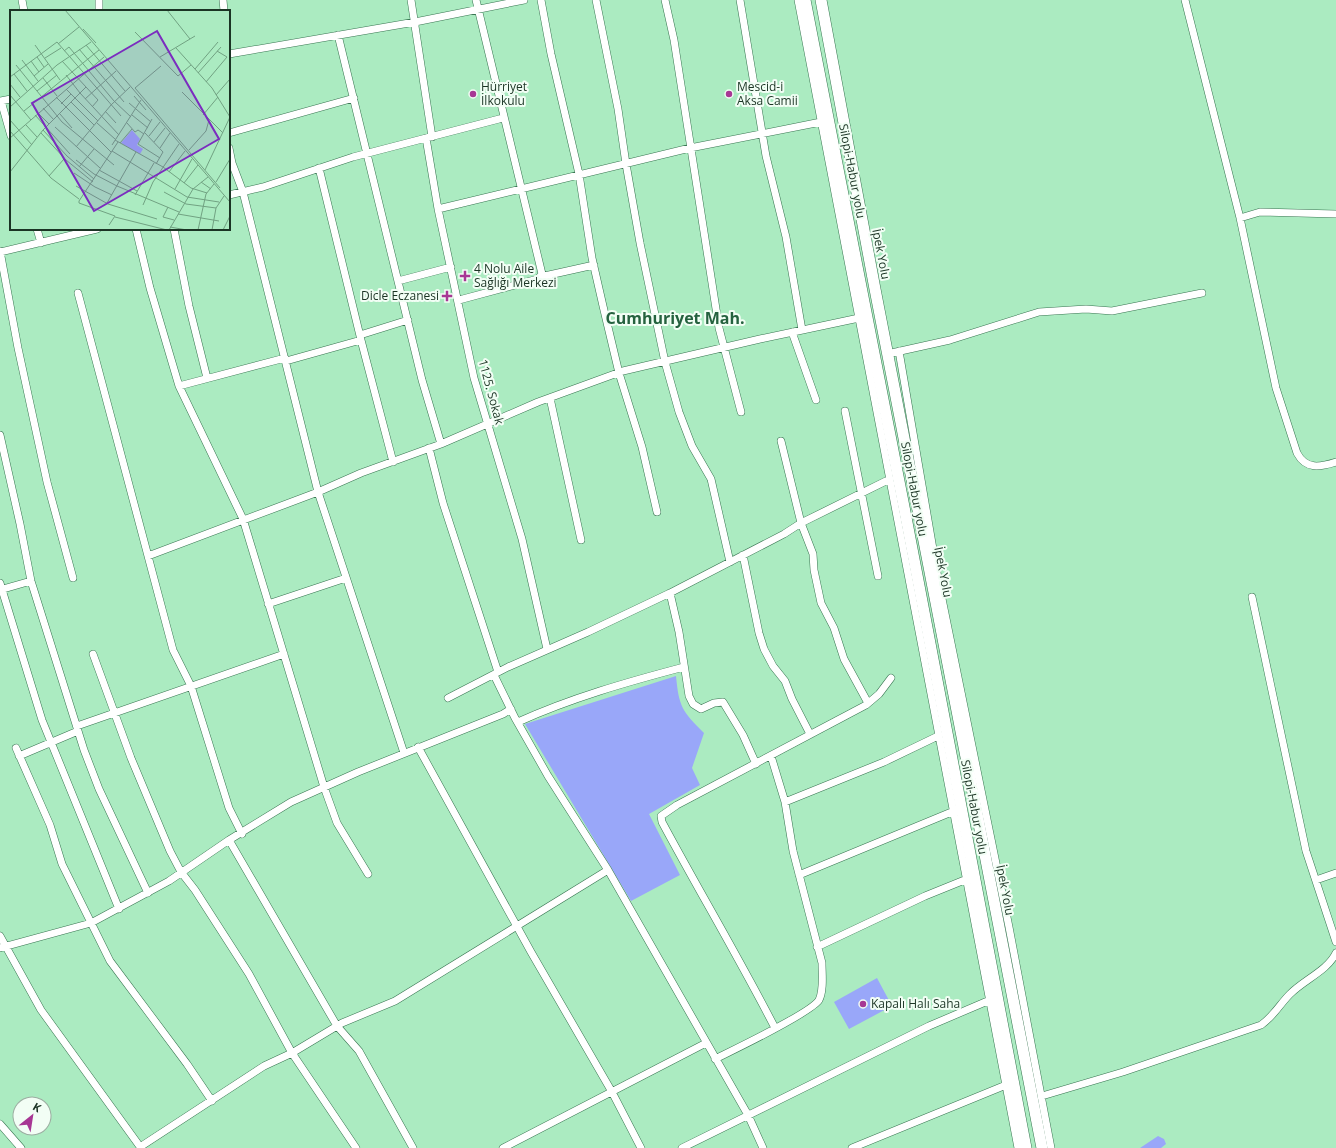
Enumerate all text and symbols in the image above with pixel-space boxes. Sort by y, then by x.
inset map [10,10,230,230]
place label: Hürriyet İlkokulu [481,78,527,109]
place label: Mescid-i Aksa Camii [737,78,798,109]
marker: Hürriyet İlkokulu [468,89,478,99]
marker: Mescid-i Aksa Camii [724,89,734,99]
street label: Silopi-Habur yolu [835,122,870,220]
street label: İpek Yolu [868,227,895,281]
place label: 4 Nolu Aile Sağlığı Merkezi [474,260,557,291]
marker: 4 Nolu Aile Sağlığı Merkezi [459,270,471,282]
place label: Dicle Eczanesi [361,287,439,304]
marker: Dicle Eczanesi [442,291,452,301]
district label: Cumhuriyet Mah. [605,307,745,329]
street label: 1125. Sokak [475,357,509,427]
street label: Silopi-Habur yolu [897,440,932,538]
street label: İpek Yolu [930,545,957,599]
street label: Silopi-Habur yolu [957,758,992,856]
street label: İpek Yolu [992,863,1019,917]
place label: Kapalı Halı Saha [871,995,960,1012]
marker: Kapalı Halı Saha [858,999,868,1009]
north arrow [12,1096,52,1136]
text: K [30,1099,45,1116]

